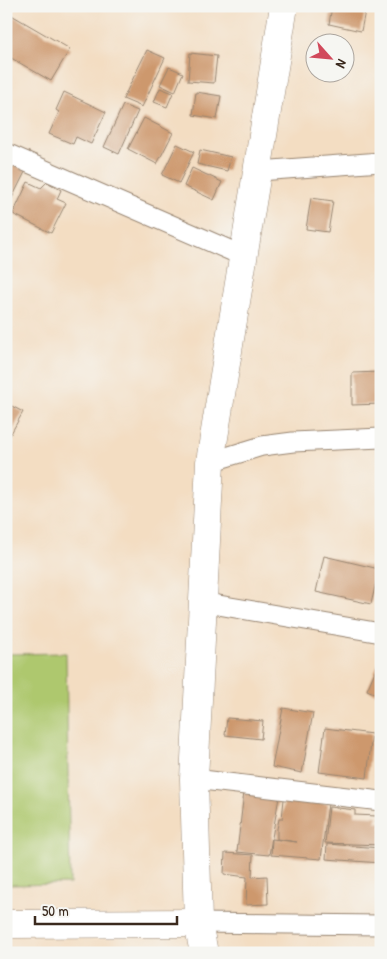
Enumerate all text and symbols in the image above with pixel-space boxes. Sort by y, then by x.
north arrow [304,32,354,82]
text: N [332,56,352,72]
scale bar [35,894,178,926]
text: 50 m [42,900,69,921]

